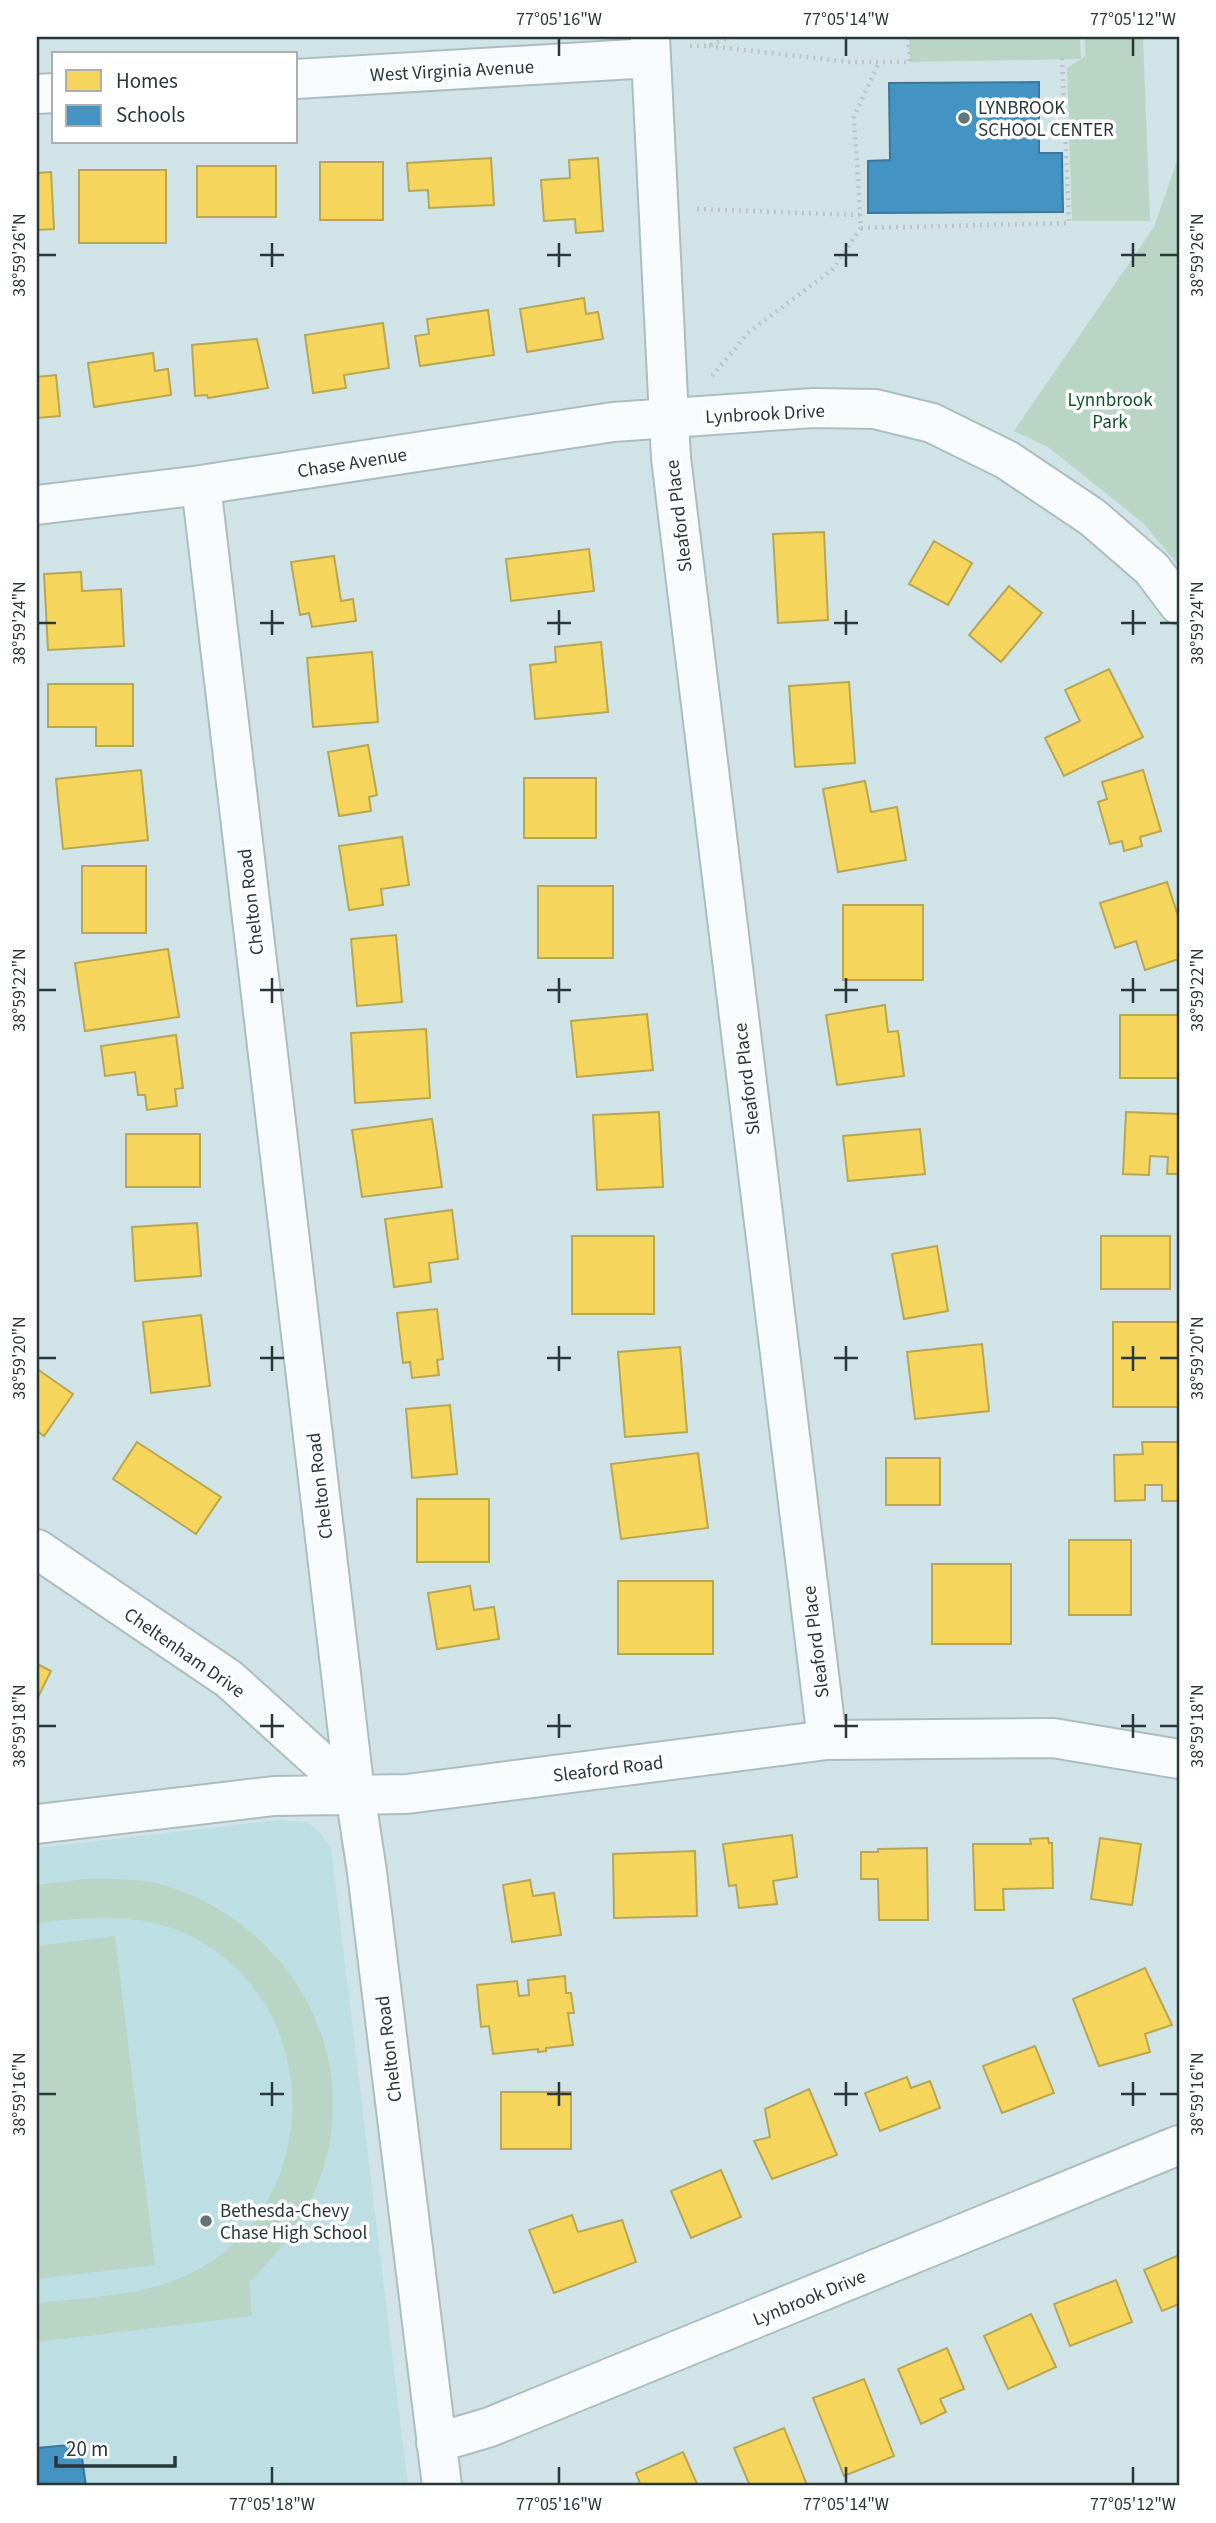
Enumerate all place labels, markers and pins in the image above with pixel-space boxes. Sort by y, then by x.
place label: LYNBROOK SCHOOL CENTER [978,95,1114,144]
marker: LYNBROOK SCHOOL CENTER [956,110,972,126]
place label: Bethesda-Chevy Chase High School [220,2198,367,2247]
marker: Bethesda-Chevy Chase High School [198,2213,214,2229]

